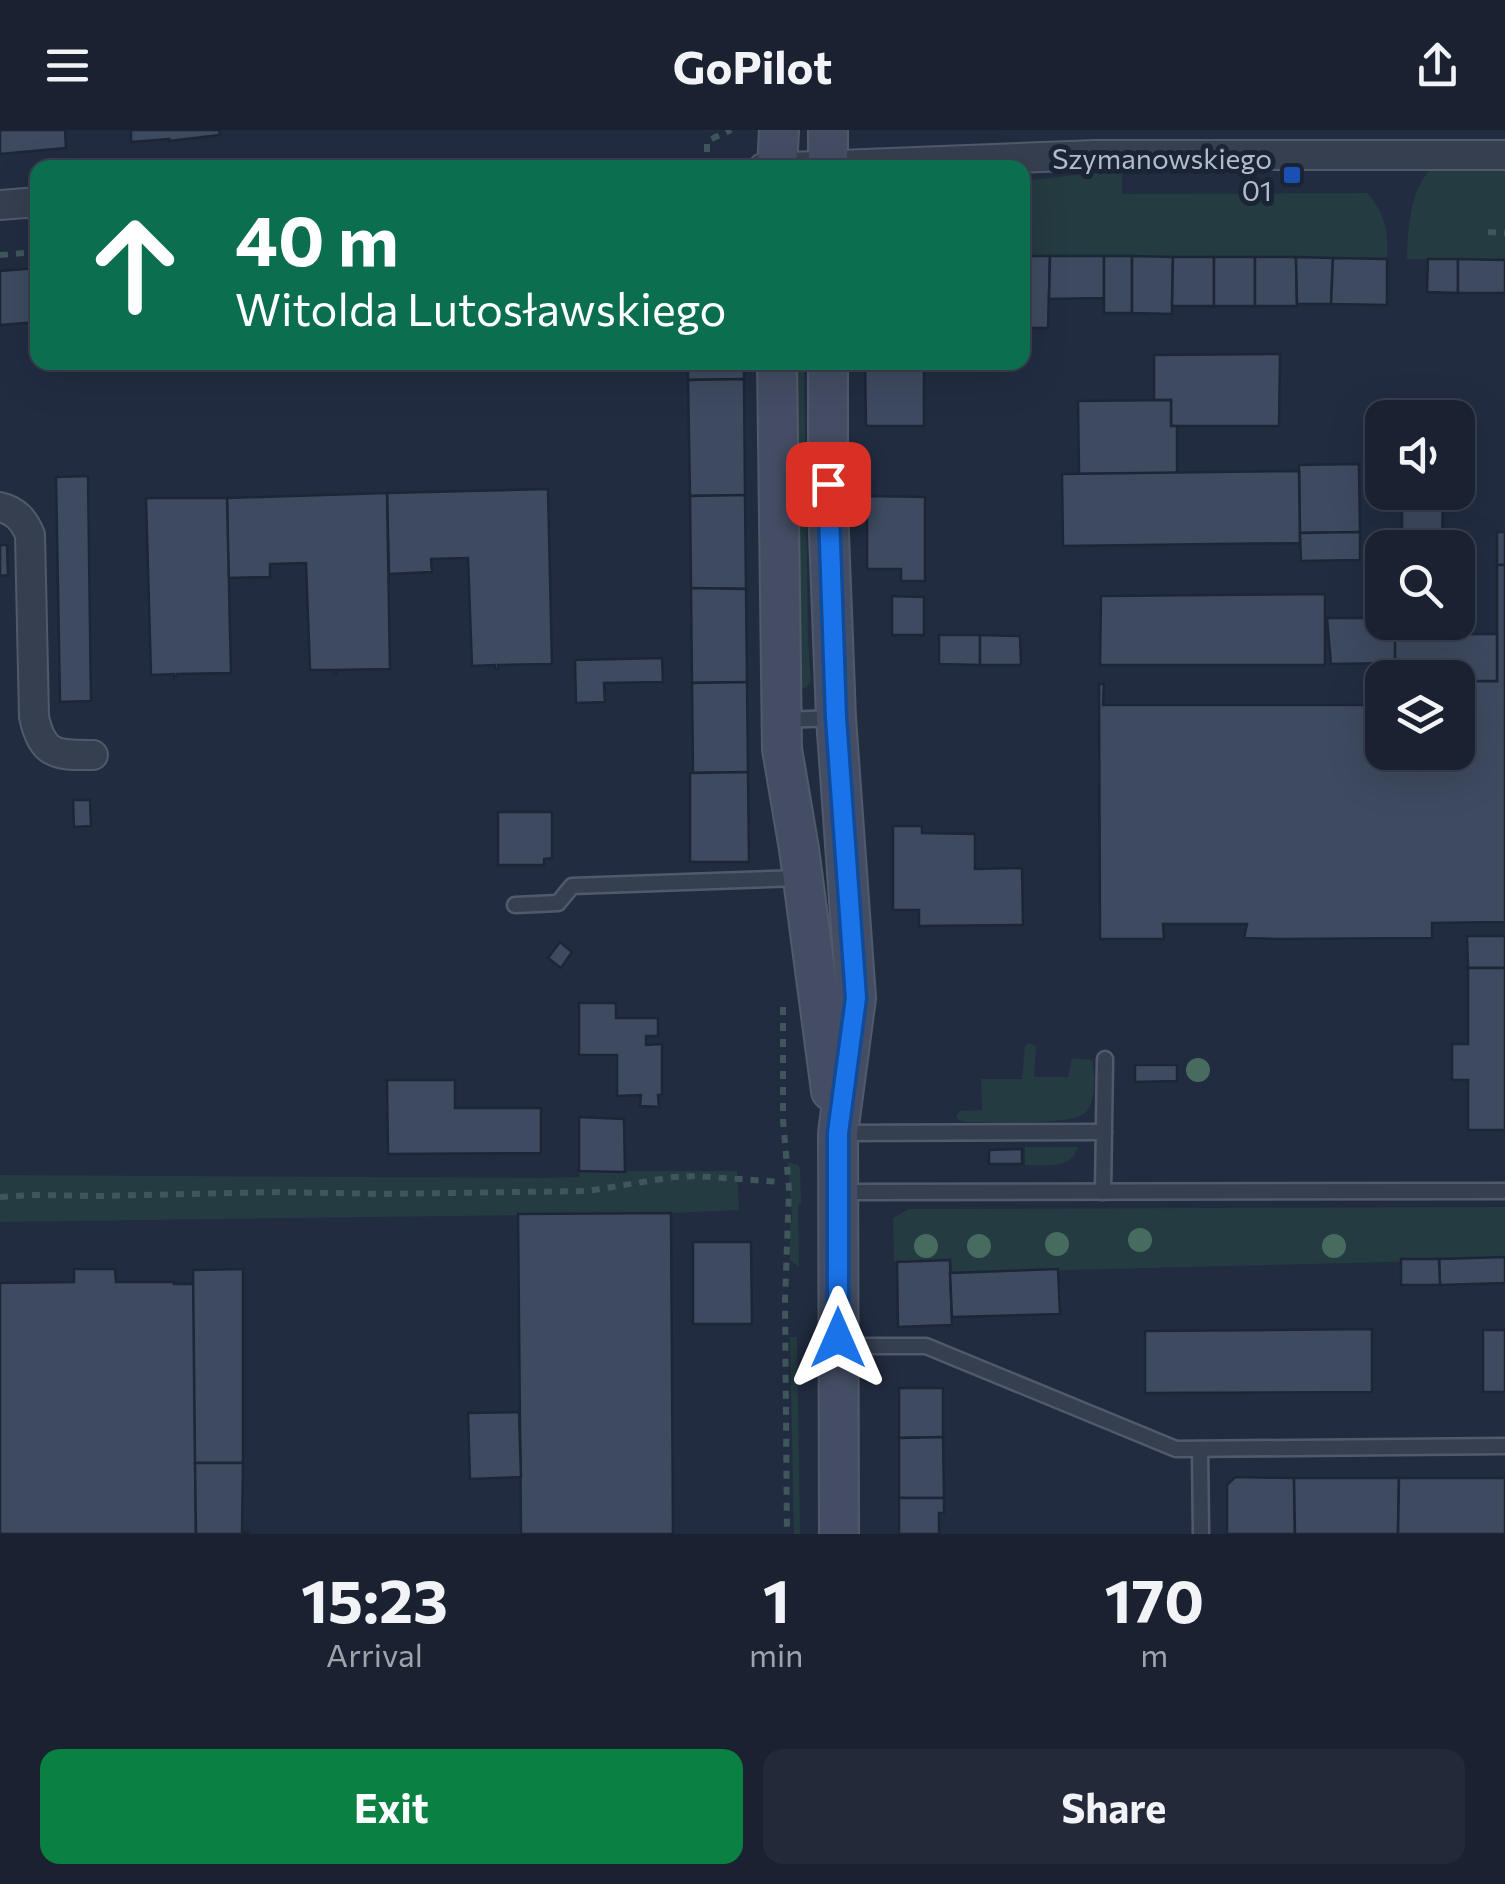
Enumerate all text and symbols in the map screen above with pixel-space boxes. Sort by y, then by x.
icon: menu [40,38,95,93]
text: GoPilot [673,38,832,93]
icon: share [1410,38,1465,93]
place label: Szymanowskiego 01 [1052,141,1272,207]
marker: Szymanowskiego 01 [1281,164,1303,186]
text: 40 m [235,195,399,280]
icon: ahead [70,200,200,330]
text: Witolda Lutosławskiego [235,280,726,335]
map controls [1365,400,1475,770]
button: sound [1365,400,1475,510]
pin [786,442,871,527]
icon: arrive [801,457,856,512]
button: search [1365,530,1475,640]
button: layers [1365,660,1475,770]
position arrow [786,1286,890,1390]
text: 15:23 [301,1562,448,1635]
text: 1 [763,1562,790,1635]
text: 170 [1104,1562,1204,1635]
text: Arrival [326,1634,423,1674]
text: min [749,1634,803,1674]
text: m [1140,1634,1168,1674]
button: Exit [40,1749,743,1864]
button: Share [763,1749,1465,1864]

